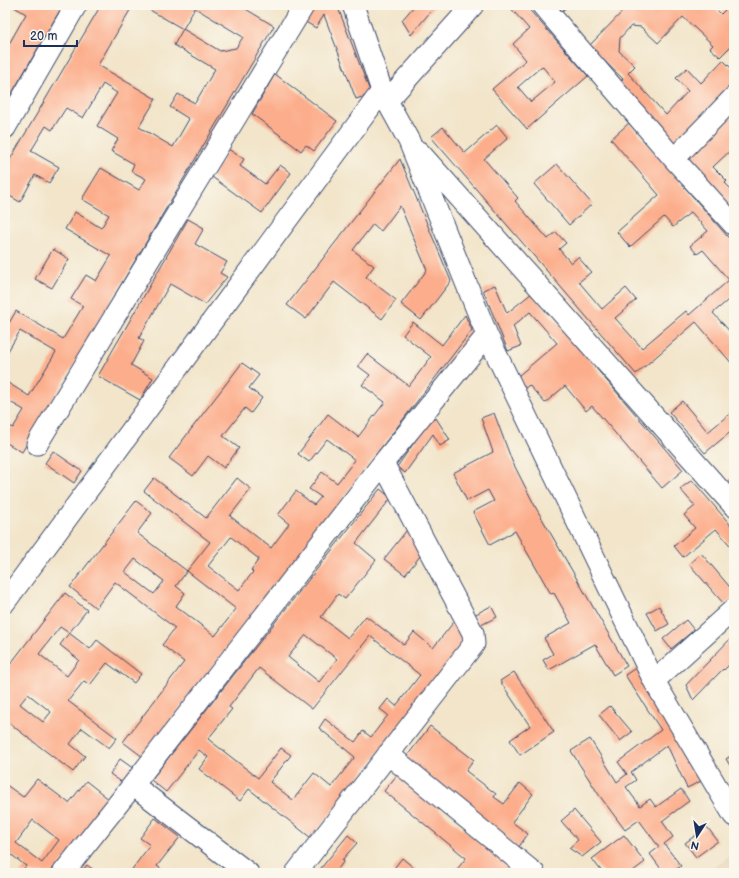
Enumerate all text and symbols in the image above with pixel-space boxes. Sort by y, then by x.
scale bar [24,22,77,48]
text: 20 m [30,29,57,44]
north arrow [677,816,717,856]
text: N [690,838,700,853]

